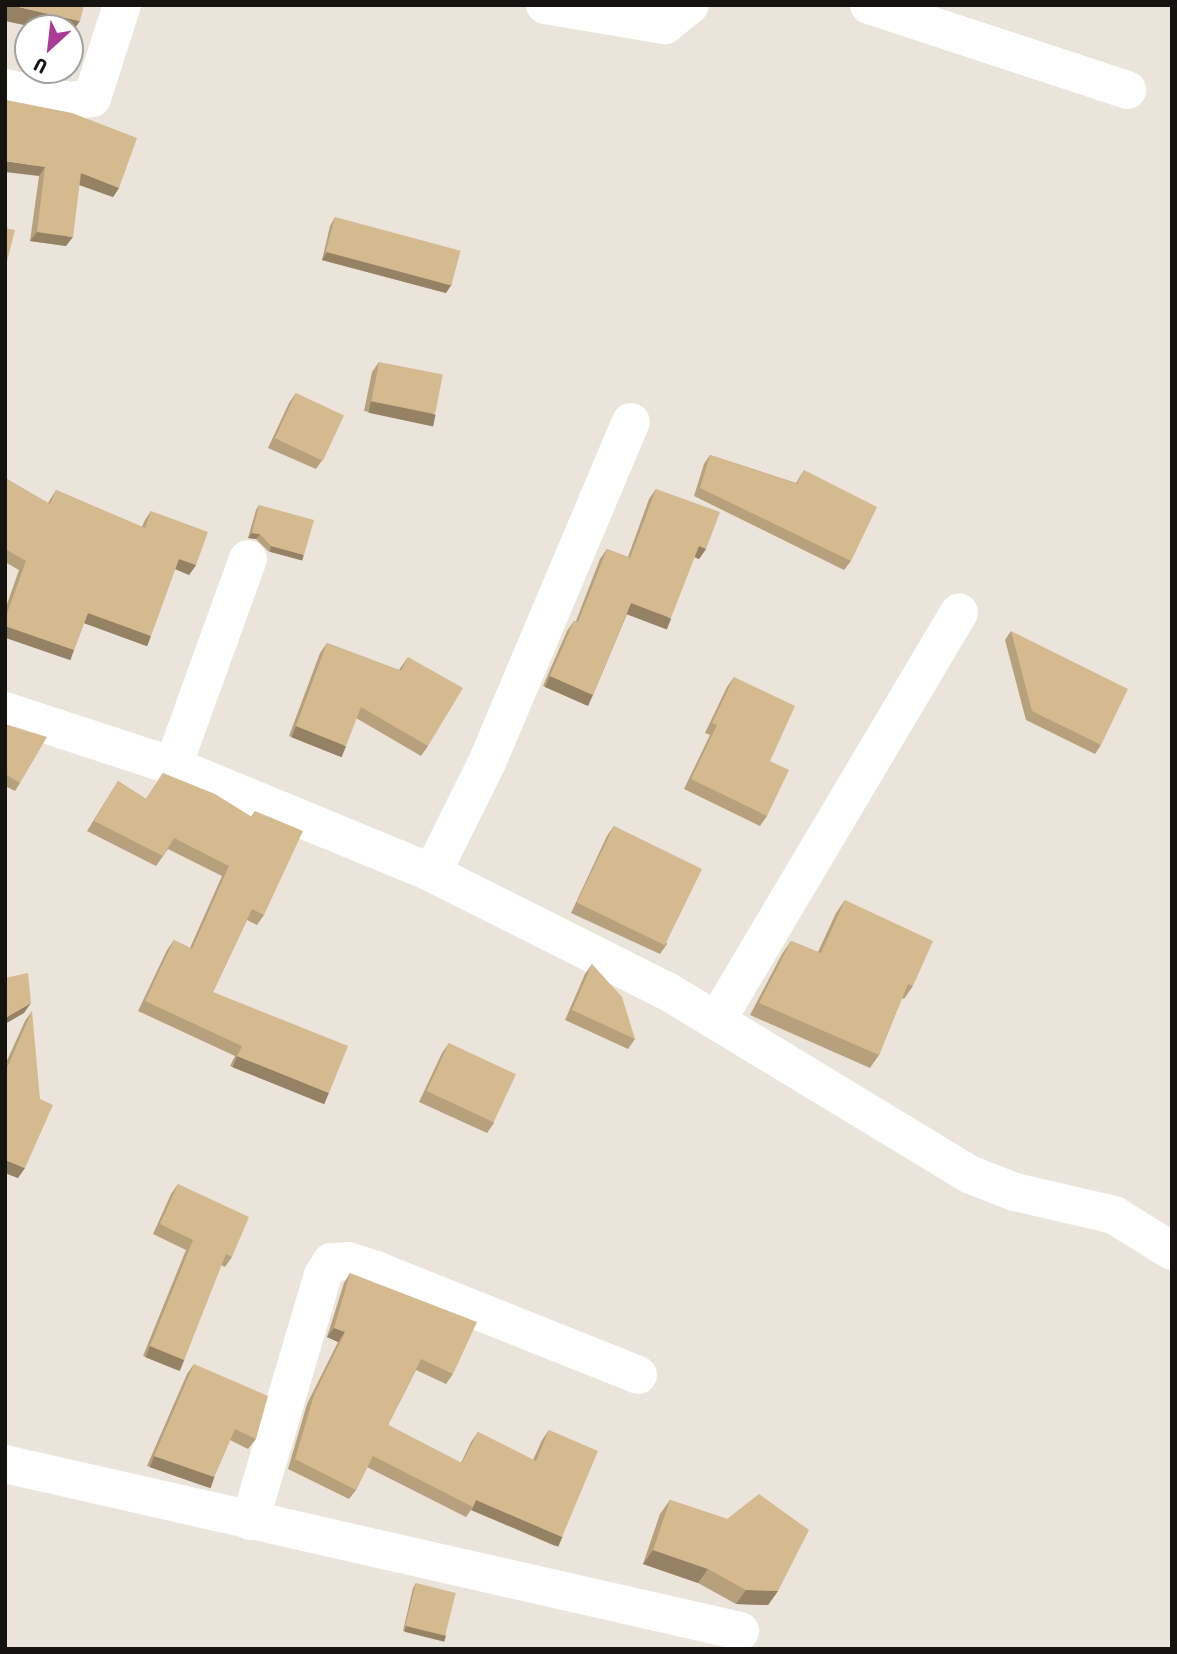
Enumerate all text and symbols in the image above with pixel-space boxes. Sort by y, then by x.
north arrow [14,14,84,84]
text: U [30,54,50,78]

